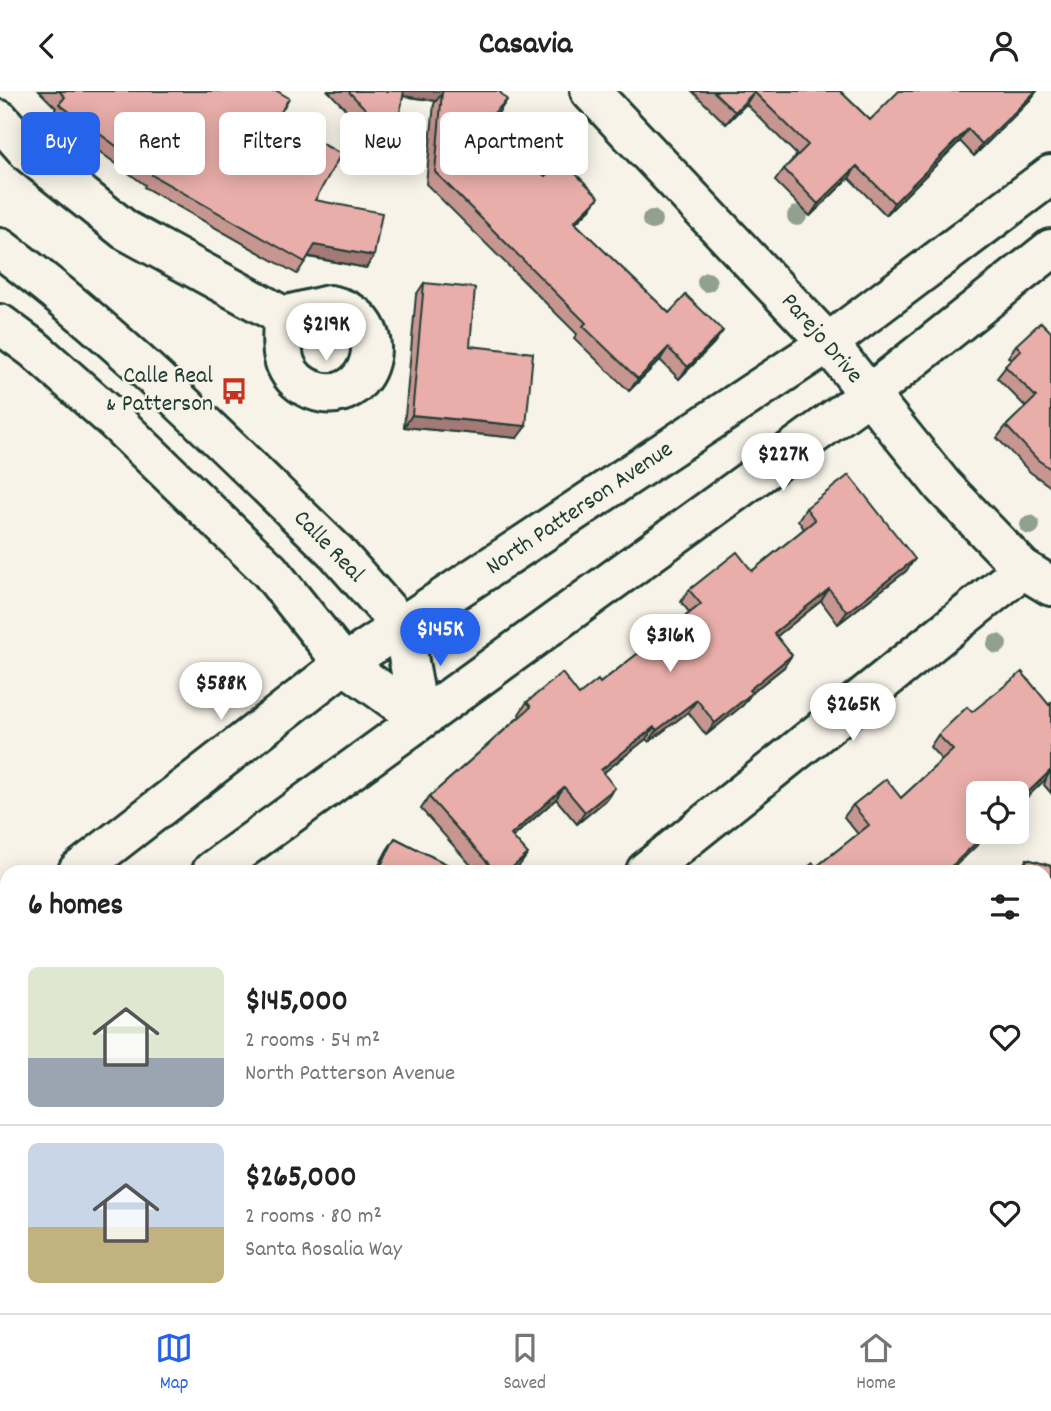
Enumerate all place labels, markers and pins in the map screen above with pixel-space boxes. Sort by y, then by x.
pin: $219K [277,303,375,363]
place label: Calle Real & Patterson [106,360,213,422]
bus stop icon: Calle Real & Patterson [219,376,249,406]
pin: $227K [734,433,832,493]
pin: $145K [391,609,489,668]
pin: $316K [621,615,719,674]
pin: $588K [172,663,270,722]
pin: $265K [804,683,902,743]

